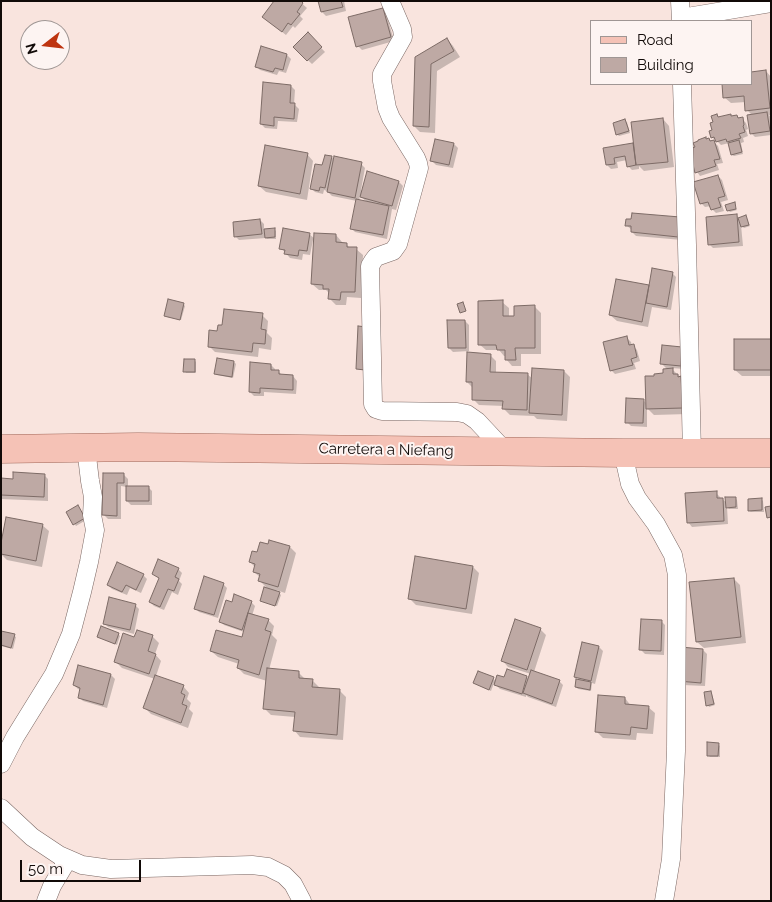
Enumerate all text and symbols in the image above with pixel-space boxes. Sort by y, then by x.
north arrow [20,20,70,70]
legend [590,20,752,85]
text: Road [637,31,673,49]
text: N [22,42,41,56]
text: Building [637,56,694,74]
street label: Carretera a Niefang [318,440,454,460]
scale bar [22,850,144,882]
text: 50 m [28,860,63,878]

